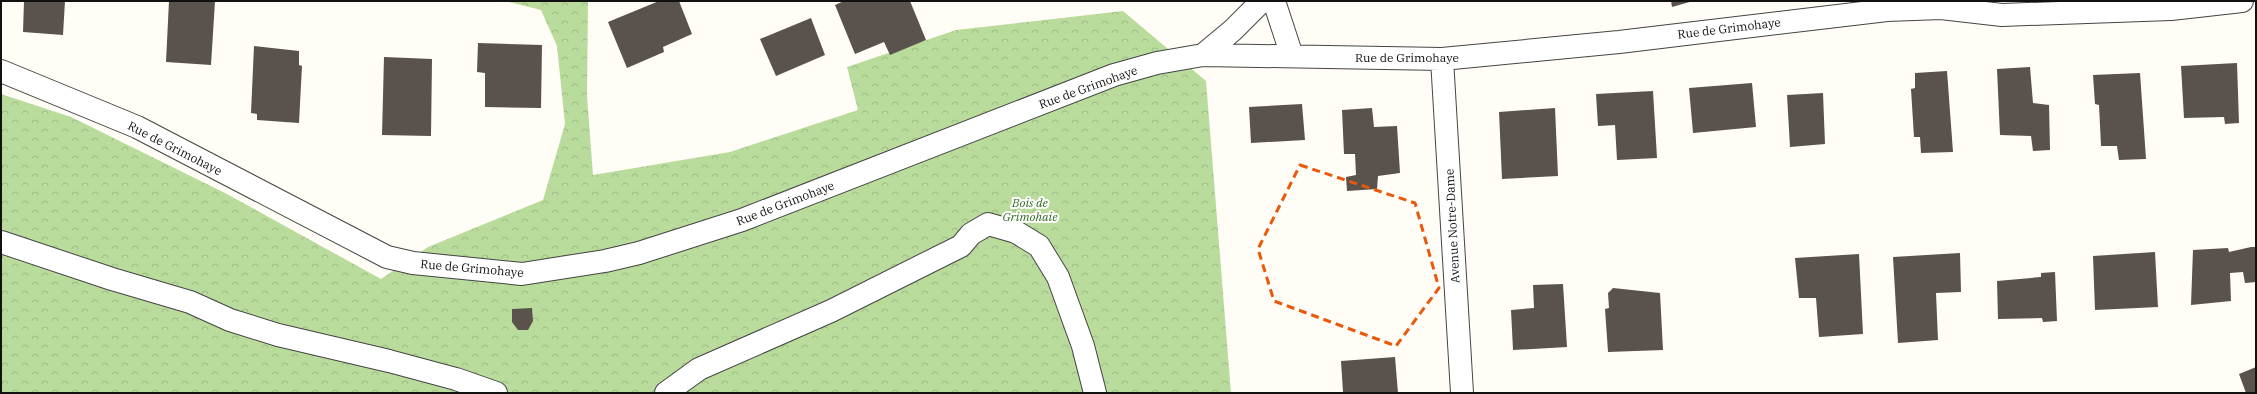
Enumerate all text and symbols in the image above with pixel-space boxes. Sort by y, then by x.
street label: Rue de Grimohaye [1677,14,1781,42]
street label: Rue de Grimohaye [1355,50,1459,65]
street label: Rue de Grimohaye [1037,62,1139,112]
street label: Rue de Grimohaye [125,118,225,178]
street label: Avenue Notre-Dame [1442,168,1462,284]
street label: Rue de Grimohaye [734,177,836,229]
park label: Bois de Grimohaie [1002,195,1058,224]
street label: Rue de Grimohaye [420,256,524,280]

